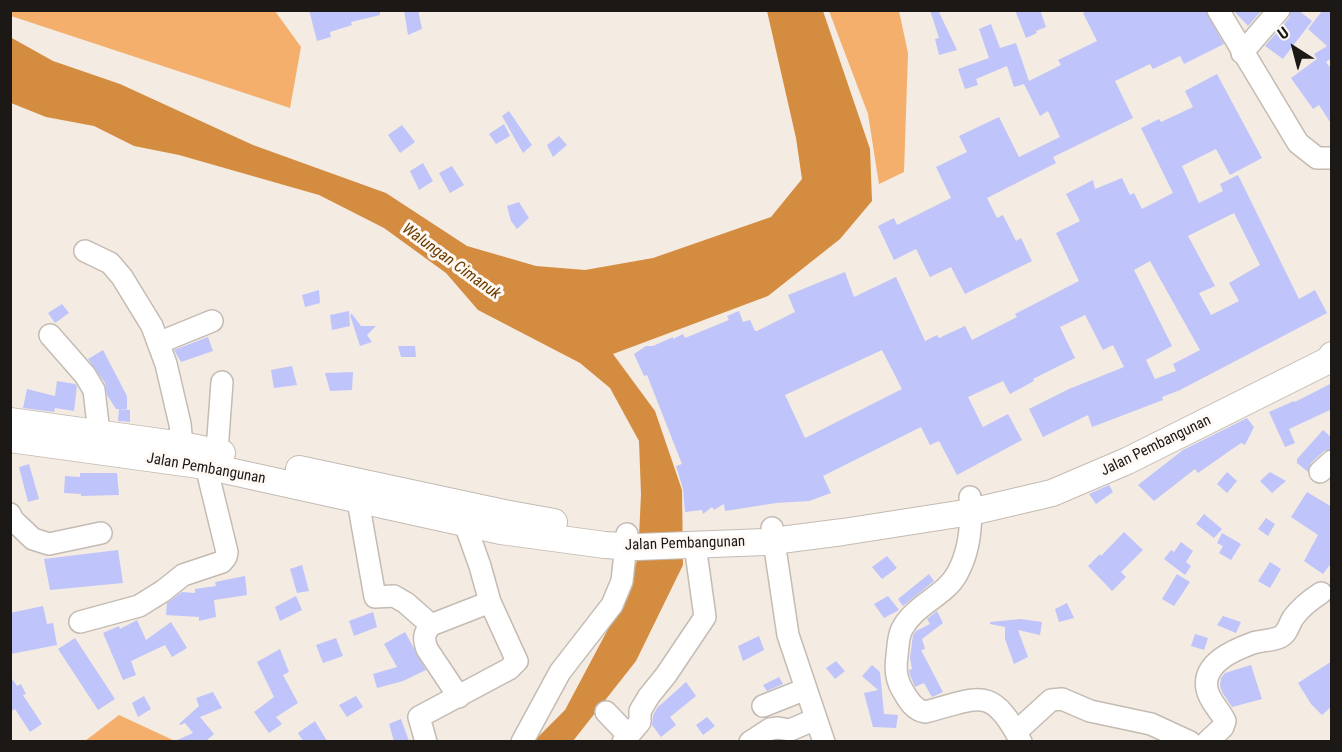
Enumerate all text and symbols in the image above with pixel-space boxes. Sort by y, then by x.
north arrow [1264,18,1324,78]
text: U [1274,23,1292,43]
water label: Walungan Cimanuk [398,220,504,304]
street label: Jalan Pembangunan [1098,411,1214,481]
street label: Jalan Pembangunan [145,450,267,488]
street label: Jalan Pembangunan [624,533,746,555]

